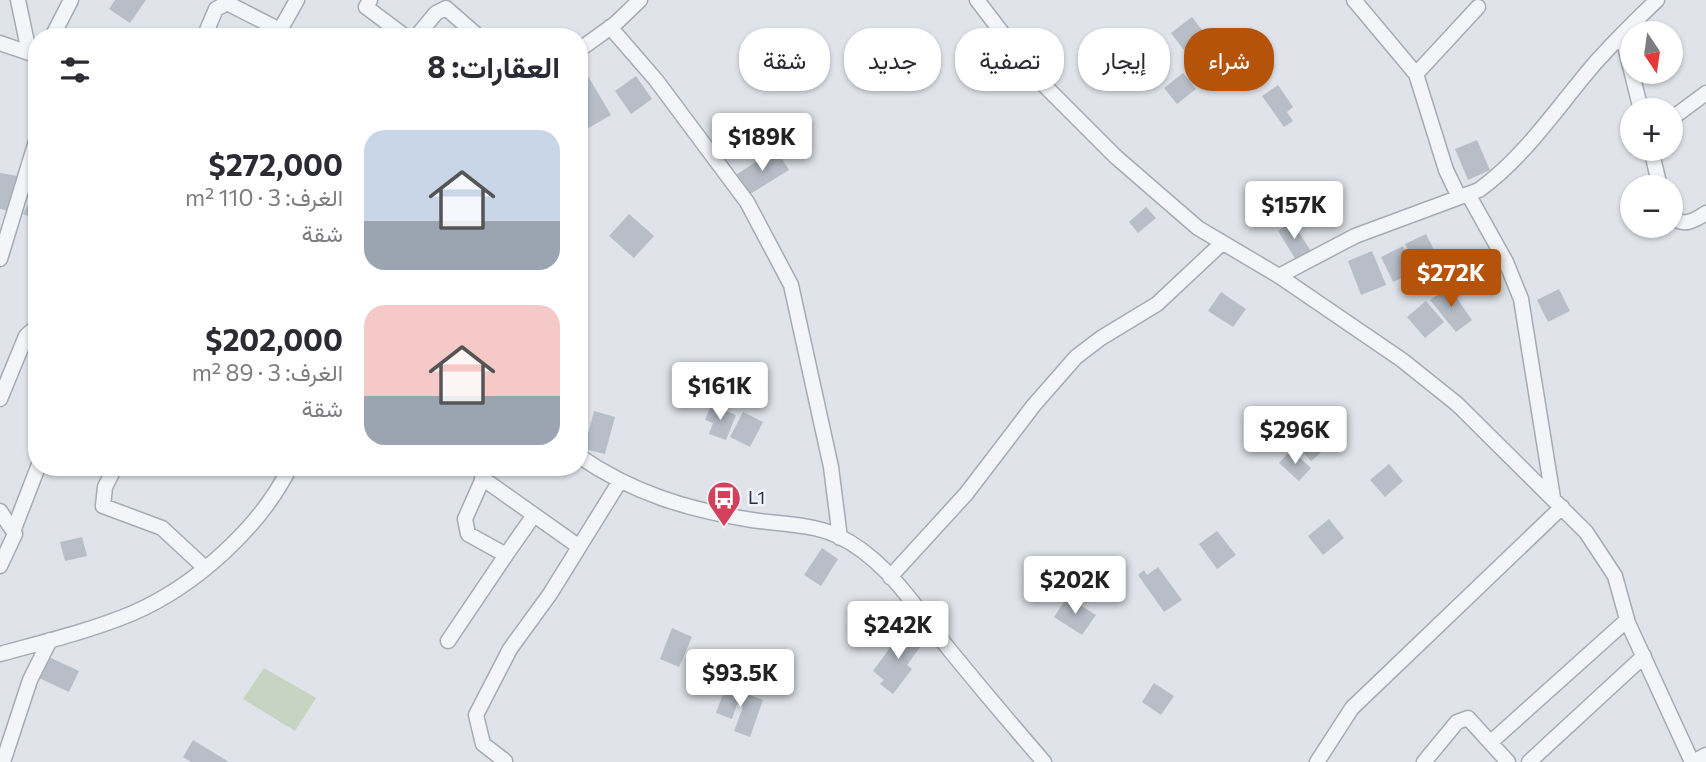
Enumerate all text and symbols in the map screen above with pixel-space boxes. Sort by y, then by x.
north arrow [1620,21,1684,84]
map controls [1620,21,1683,238]
chip: شقة [739,28,830,91]
chip: جديد [844,28,941,91]
chip: تصفية [955,28,1064,91]
chip: إيجار [1078,28,1170,91]
chip: شراء [1184,28,1274,91]
text: العقارات: 8 [427,47,560,84]
icon: filters [56,51,94,89]
button: + [1620,98,1683,161]
pin: $189K [713,114,811,173]
text: $189K [728,122,796,150]
text: $272,000 [208,145,343,182]
icon: home [420,158,504,242]
button: − [1620,175,1683,238]
pin: $157K [1245,182,1343,241]
text: الغرف: 3 · 110 m² [185,183,343,211]
text: $157K [1261,190,1327,218]
text: شقة [301,219,343,247]
pin: $272K [1402,250,1500,309]
text: $272K [1417,258,1485,286]
text: $202,000 [205,320,343,357]
icon: home [420,333,504,417]
text: الغرف: 3 · 89 m² [192,358,343,386]
pin: $161K [671,362,769,422]
text: $161K [688,371,752,399]
text: شقة [301,394,343,422]
pin: $296K [1246,406,1344,466]
text: $296K [1260,415,1330,443]
bus stop icon: L1 [705,479,743,528]
place label: L1 [748,486,765,508]
pin: $202K [1026,556,1124,616]
text: $202K [1040,565,1110,593]
pin: $242K [849,602,947,661]
text: $242K [863,610,933,638]
pin: $93.5K [683,650,797,709]
text: $93.5K [702,658,778,686]

